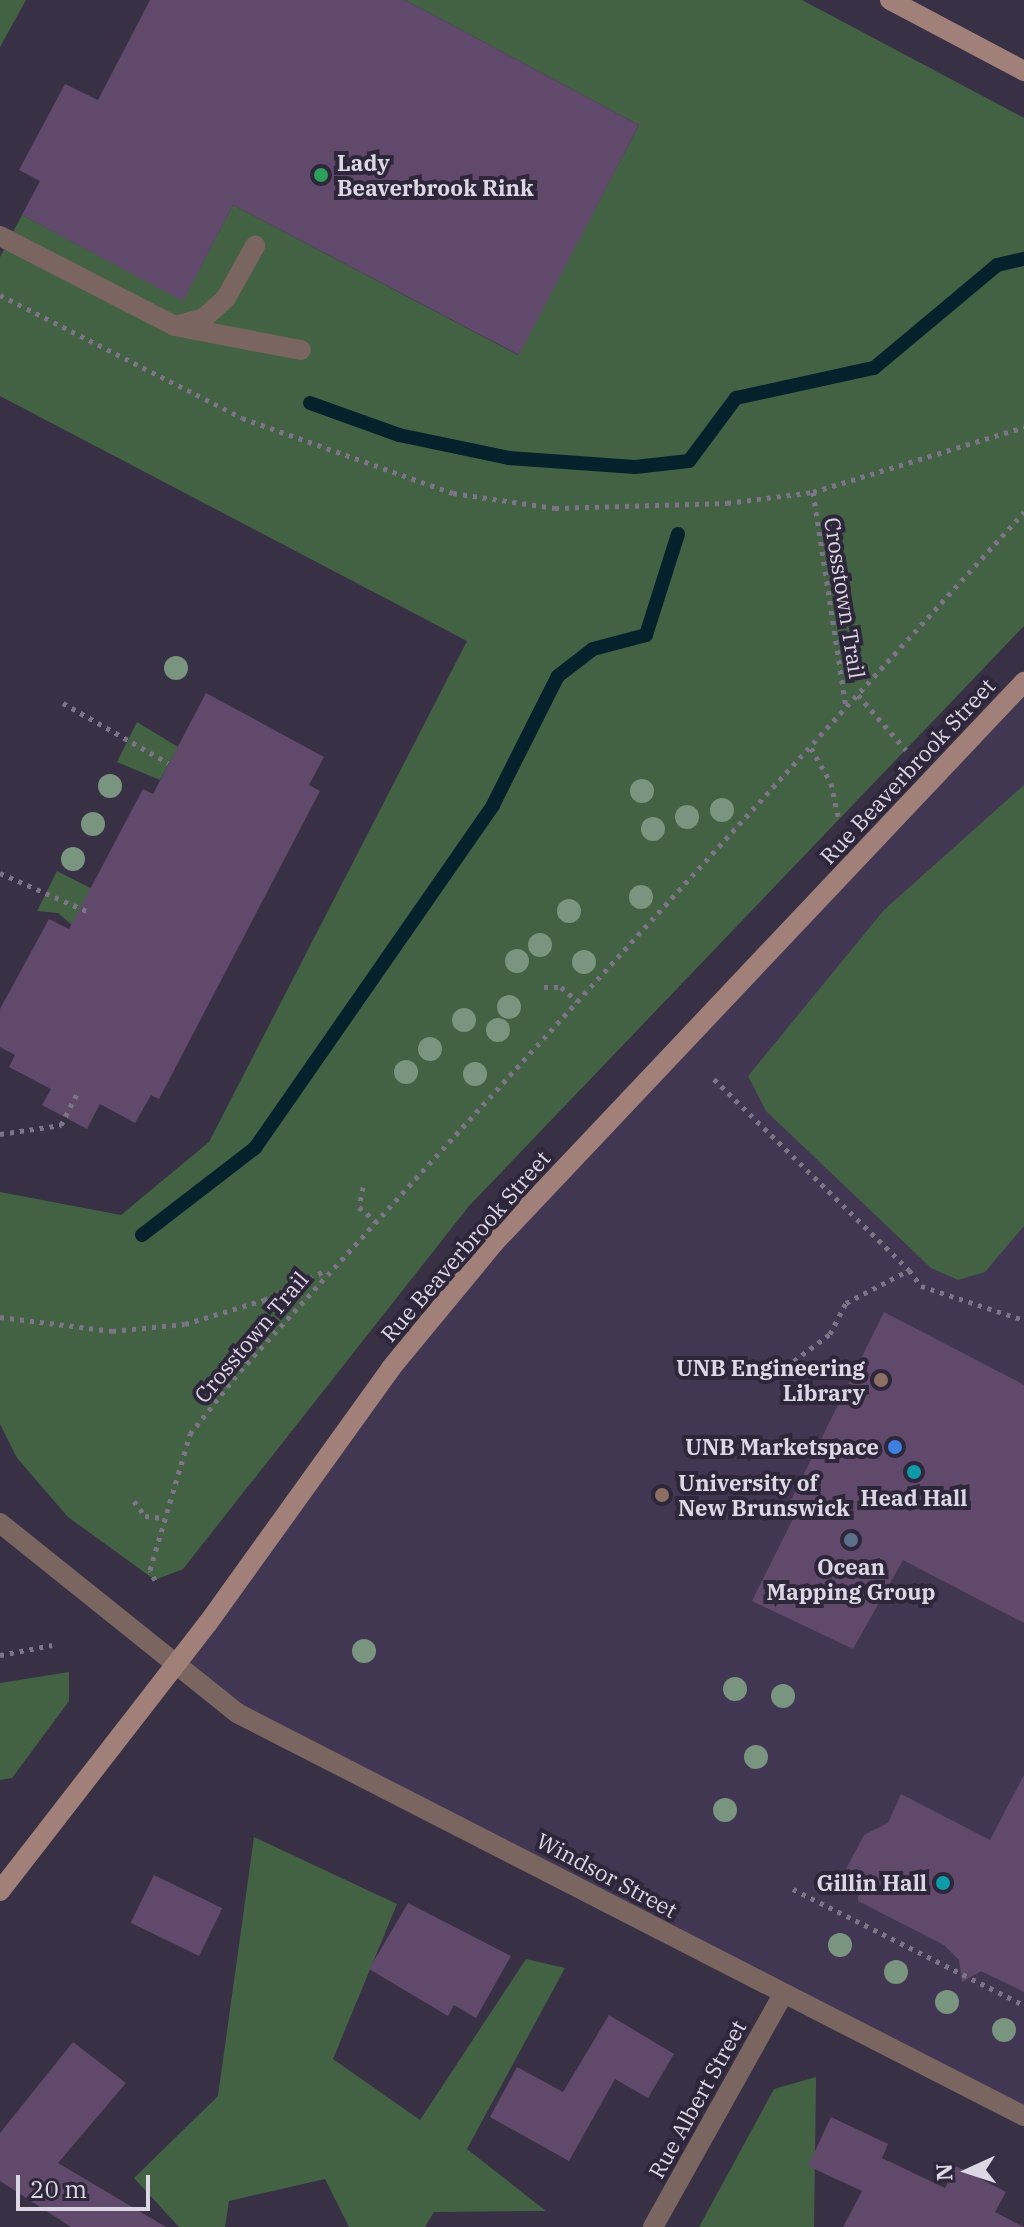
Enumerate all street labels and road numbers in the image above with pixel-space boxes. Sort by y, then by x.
street label: Crosstown Trail [819,516,871,680]
street label: Rue Beaverbrook Street [814,673,1000,869]
street label: Rue Beaverbrook Street [375,1145,555,1347]
street label: Crosstown Trail [189,1266,313,1408]
street label: Windsor Street [532,1827,682,1923]
street label: Rue Albert Street [643,2015,751,2183]

